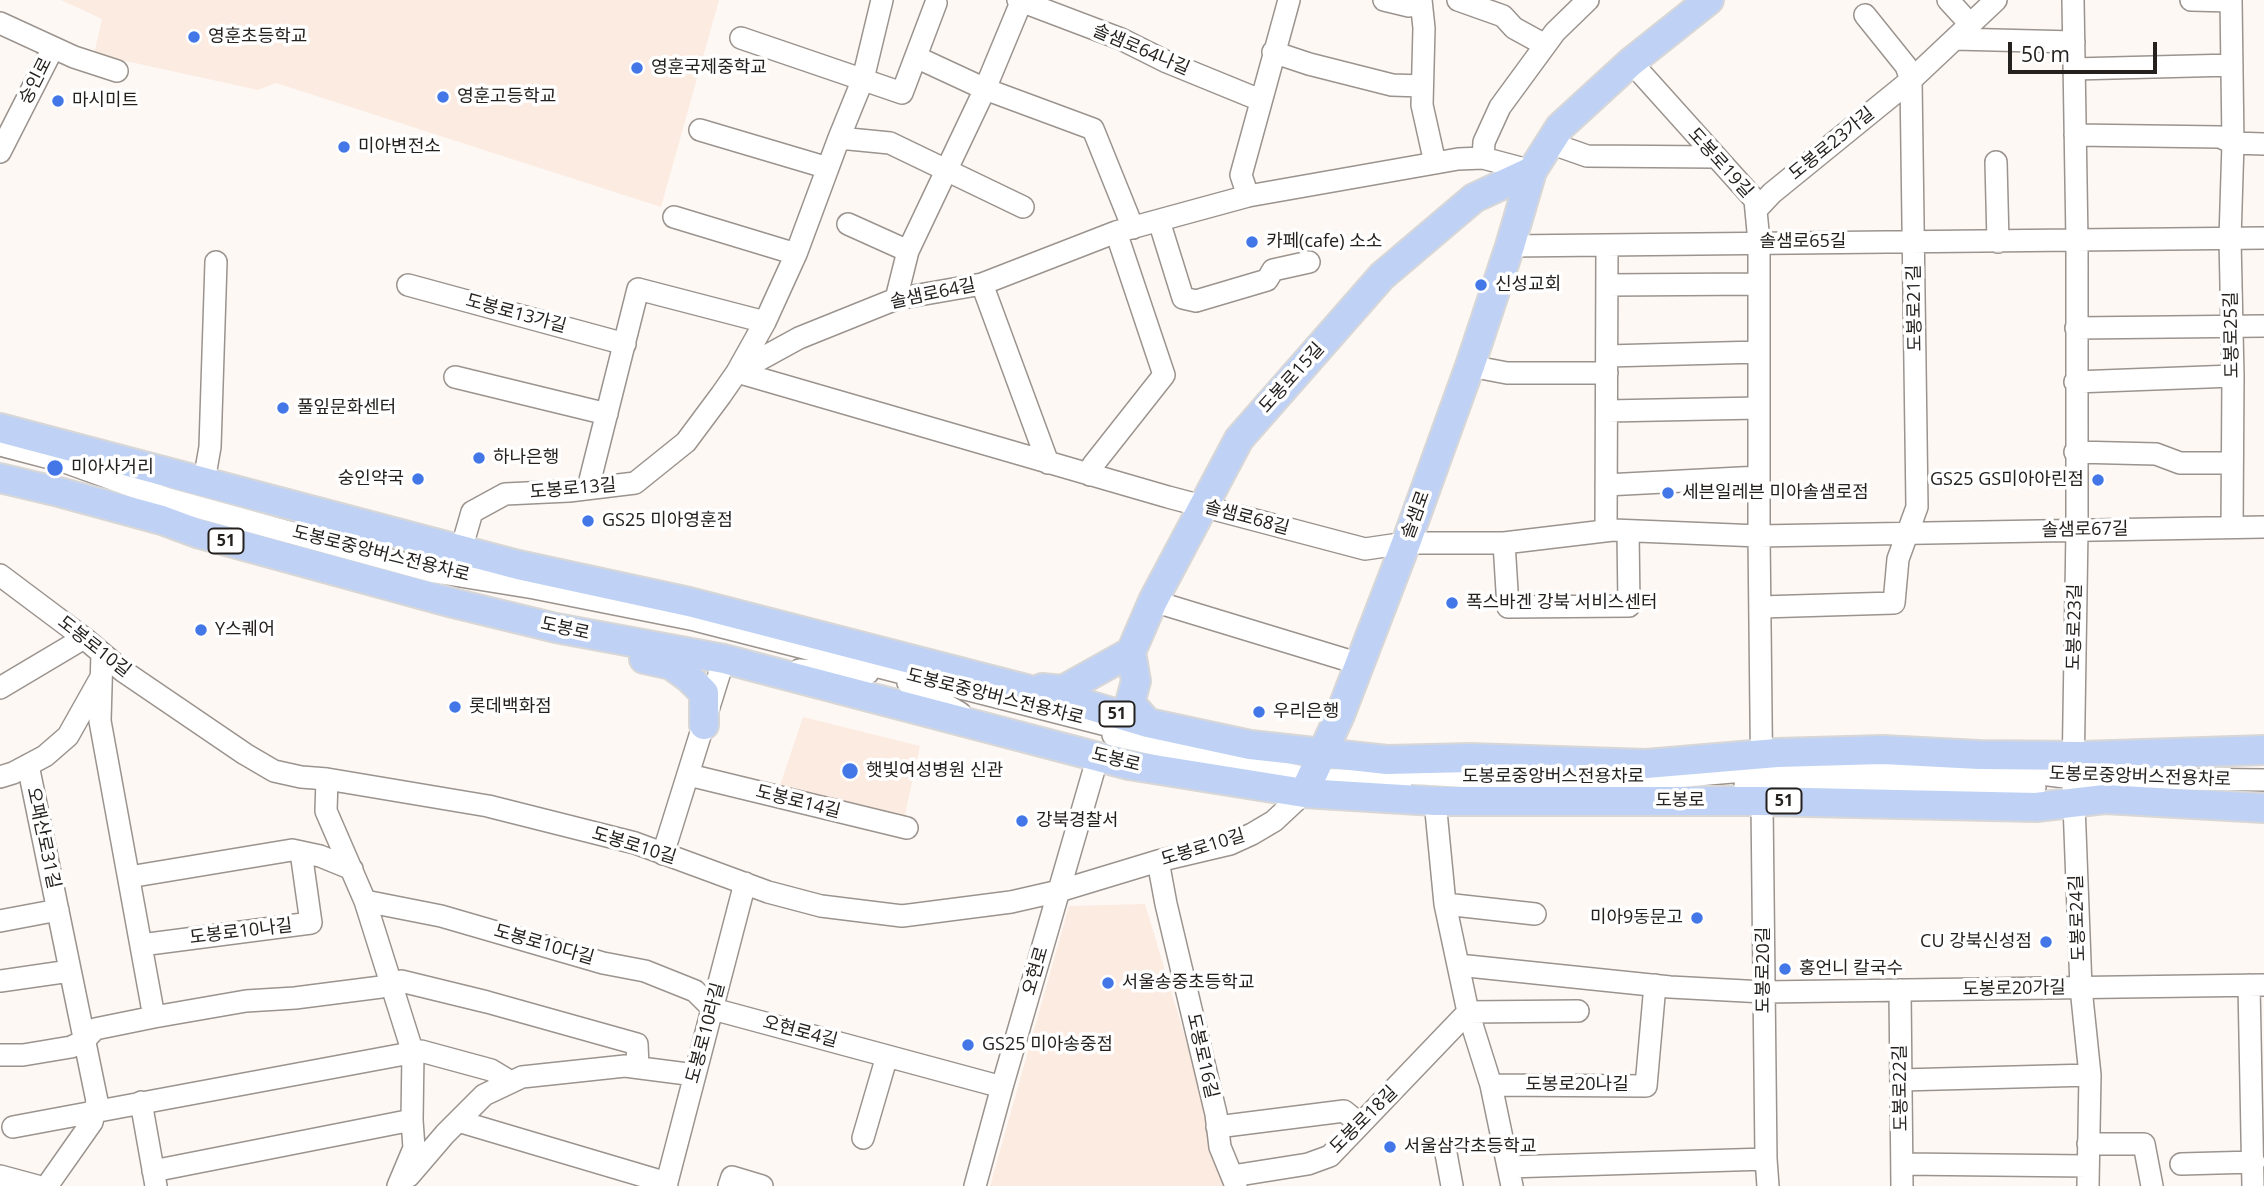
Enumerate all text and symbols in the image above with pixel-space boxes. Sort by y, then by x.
street label: 솔샘로64나길 [1089,20,1193,80]
place label: 영훈초등학교 [208,26,307,48]
scale bar [2012,28,2161,72]
marker: 영훈초등학교 [186,29,202,45]
text: 50 m [2021,40,2070,68]
street label: 숭인로 [15,54,57,108]
place label: 영훈국제중학교 [651,57,767,79]
marker: 영훈국제중학교 [629,60,645,76]
place label: 영훈고등학교 [457,86,556,108]
marker: 영훈고등학교 [435,89,451,105]
place label: 마시미트 [72,90,138,112]
marker: 마시미트 [50,93,66,109]
street label: 도봉로23가길 [1785,103,1879,185]
street label: 도봉로19길 [1683,124,1757,202]
place label: 미아변전소 [358,136,441,158]
marker: 미아변전소 [336,139,352,155]
place label: 카페(cafe) 소소 [1266,231,1382,253]
street label: 솔샘로65길 [1760,231,1846,253]
marker: 카페(cafe) 소소 [1244,234,1260,250]
street label: 도봉로21길 [1903,264,1927,352]
street label: 솔샘로64길 [888,274,978,314]
place label: 신성교회 [1495,274,1561,296]
marker: 신성교회 [1473,277,1489,293]
street label: 도봉로13가길 [463,290,569,338]
street label: 도봉로25길 [2220,291,2244,379]
street label: 도봉로15길 [1255,339,1329,417]
place label: 풀잎문화센터 [297,397,396,419]
marker: 풀잎문화센터 [275,400,291,416]
place label: 하나은행 [493,447,559,469]
marker: 하나은행 [471,450,487,466]
place label: 미아사거리 [71,457,154,479]
marker: 미아사거리 [45,458,65,478]
place label: 숭인약국 [338,468,404,490]
place label: GS25 GS미아아린점 [1930,469,2084,491]
marker: 숭인약국 [410,471,426,487]
marker: GS25 GS미아아린점 [2090,472,2106,488]
street label: 도봉로13길 [529,474,617,504]
place label: 세븐일레븐 미아솔샘로점 [1682,482,1869,504]
marker: 세븐일레븐 미아솔샘로점 [1660,485,1676,501]
street label: 솔샘로 [1397,488,1435,542]
street label: 솔샘로68길 [1202,496,1292,540]
place label: GS25 미아영훈점 [602,510,733,532]
marker: GS25 미아영훈점 [580,513,596,529]
street label: 솔샘로67길 [2041,518,2129,542]
street label: 도봉로중앙버스전용차로 [290,521,472,587]
road number: 51 [208,528,244,554]
street label: 도봉로23길 [2063,583,2087,671]
place label: 폭스바겐 강북 서비스센터 [1466,592,1658,614]
marker: 폭스바겐 강북 서비스센터 [1444,595,1460,611]
street label: 도봉로10길 [53,612,135,682]
street label: 도봉로 [538,613,592,645]
place label: Y스퀘어 [215,619,275,641]
marker: Y스퀘어 [193,622,209,638]
street label: 도봉로중앙버스전용차로 [904,664,1086,730]
place label: 롯데백화점 [469,696,552,718]
marker: 롯데백화점 [447,699,463,715]
place label: 우리은행 [1273,701,1339,723]
road number: 51 [1100,702,1134,726]
marker: 우리은행 [1251,704,1267,720]
street label: 도봉로 [1089,744,1143,776]
place label: 햇빛여성병원 신관 [866,760,1003,782]
marker: 햇빛여성병원 신관 [840,761,860,781]
street label: 도봉로중앙버스전용차로 [2049,763,2231,791]
street label: 도봉로중앙버스전용차로 [1462,766,1644,788]
street label: 도봉로14길 [753,781,843,823]
street label: 오패산로31길 [22,785,64,891]
road number: 51 [1766,788,1802,814]
street label: 도봉로 [1655,790,1705,812]
place label: 강북경찰서 [1036,810,1119,832]
marker: 강북경찰서 [1014,813,1030,829]
street label: 도봉로10길 [589,823,679,869]
street label: 도봉로10길 [1158,825,1248,871]
street label: 도봉로24길 [2066,874,2090,962]
place label: 미아9동문고 [1590,907,1683,929]
marker: 미아9동문고 [1689,910,1705,926]
street label: 도봉로10나길 [188,915,294,949]
street label: 도봉로10다길 [491,920,597,970]
street label: 도봉로20길 [1753,927,1775,1013]
place label: CU 강북신성점 [1920,931,2032,953]
marker: CU 강북신성점 [2038,934,2054,950]
street label: 오현로 [1019,944,1053,998]
place label: 홍언니 칼국수 [1799,958,1903,980]
marker: 홍언니 칼국수 [1777,961,1793,977]
place label: 서울송중초등학교 [1122,972,1254,994]
marker: 서울송중초등학교 [1100,975,1116,991]
street label: 도봉로20가길 [1962,977,2066,1001]
street label: 도봉로10라길 [682,980,730,1086]
street label: 도봉로16길 [1182,1011,1222,1101]
street label: 오현로4길 [760,1012,840,1052]
place label: GS25 미아송중점 [982,1034,1113,1056]
marker: GS25 미아송중점 [960,1037,976,1053]
street label: 도봉로22길 [1889,1044,1913,1132]
street label: 도봉로20나길 [1525,1074,1629,1096]
street label: 도봉로18길 [1326,1082,1402,1158]
place label: 서울삼각초등학교 [1404,1136,1536,1158]
marker: 서울삼각초등학교 [1382,1139,1398,1155]

